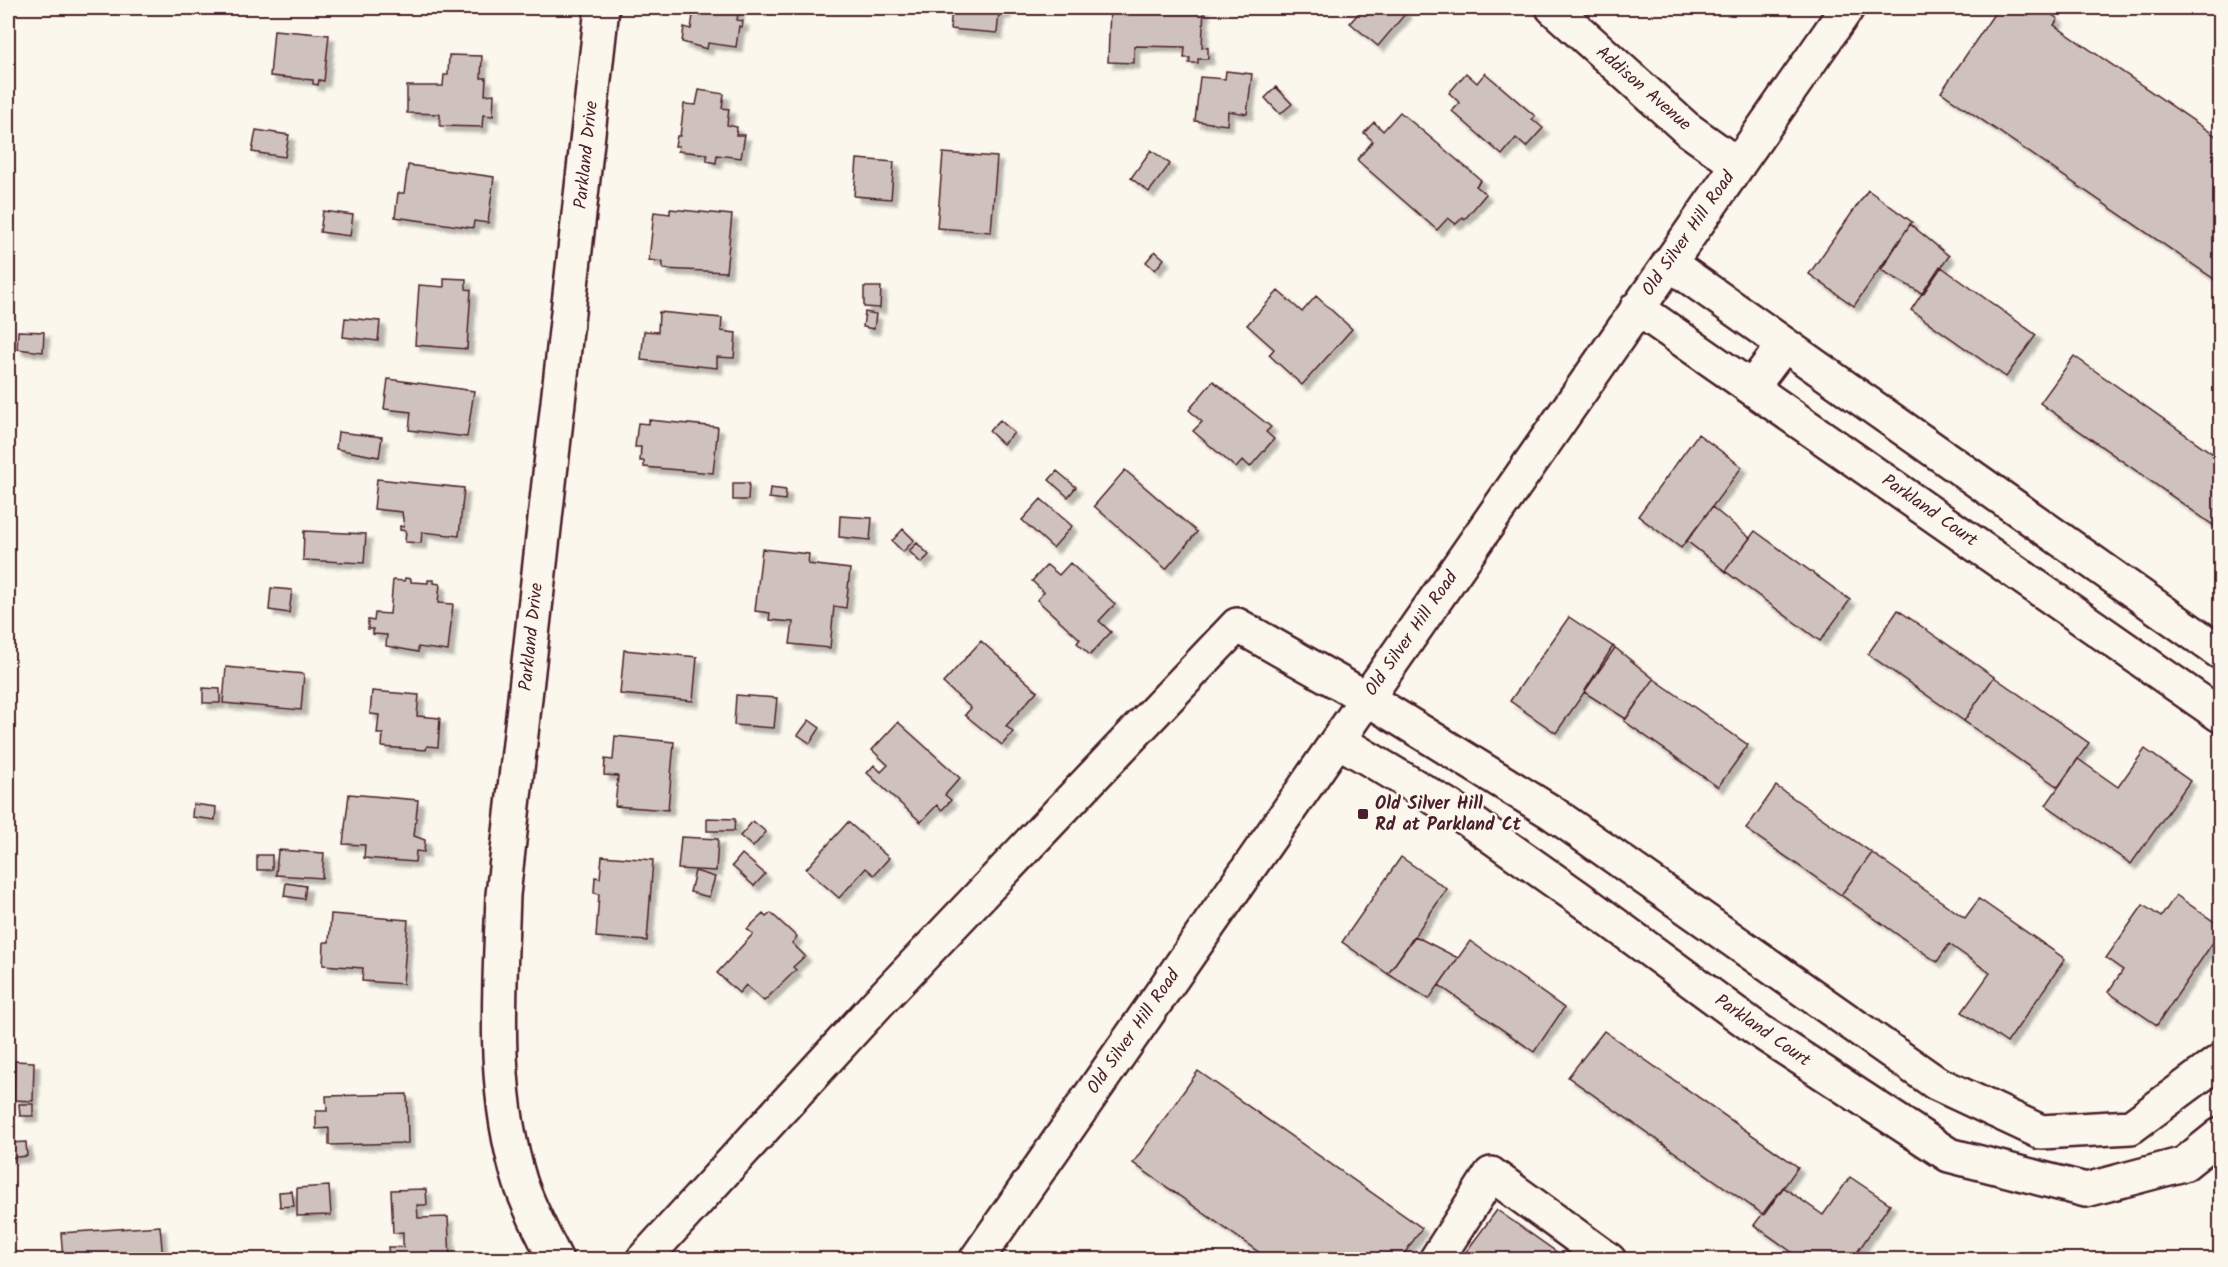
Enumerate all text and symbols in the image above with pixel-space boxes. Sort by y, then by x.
street label: Addison Avenue [1589,39,1697,139]
street label: Parkland Drive [567,99,607,211]
street label: Old Silver Hill Road [1635,165,1744,303]
street label: Parkland Court [1875,467,1984,556]
street label: Old Silver Hill Road [1358,565,1467,703]
street label: Parkland Drive [512,581,552,693]
place label: Old Silver Hill Rd at Parkland Ct [1375,790,1522,840]
marker: Old Silver Hill Rd at Parkland Ct [1356,807,1370,821]
street label: Old Silver Hill Road [1080,963,1189,1101]
street label: Parkland Court [1708,987,1817,1076]

